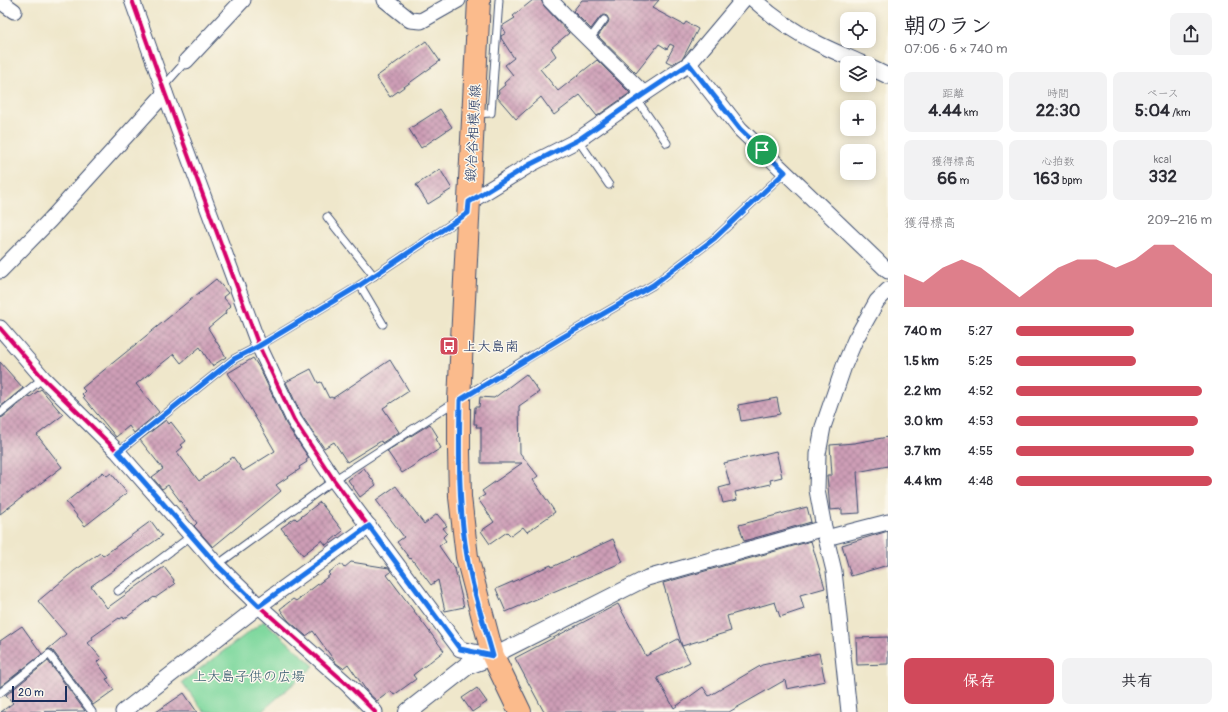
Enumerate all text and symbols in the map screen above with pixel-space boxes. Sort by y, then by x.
map controls [840,12,876,180]
button: locate [840,12,876,48]
text: 朝のラン [904,12,992,40]
button: share [1170,13,1212,55]
text: 07:06 · 6 × 740 m [904,41,1008,57]
button: layers [840,56,876,92]
street label: 鍛冶谷相模原線 [462,84,484,182]
text: 距離 [942,87,964,100]
text: 時間 [1047,87,1069,100]
text: ペース [1146,87,1179,100]
button: + [840,100,876,136]
text: 4.44 [928,100,962,121]
text: 22:30 [1036,100,1080,121]
text: 5:04 [1135,100,1170,121]
text: km [962,106,978,119]
text: /km [1170,106,1191,119]
pin [745,133,779,167]
icon: arrive [751,139,773,161]
button: − [840,144,876,180]
text: kcal [1154,153,1172,166]
text: 獲得標高 [931,155,975,168]
text: 心拍数 [1041,155,1074,168]
text: 332 [1148,166,1177,187]
text: 66 [937,168,957,189]
text: 163 [1034,168,1060,189]
text: m [957,174,969,187]
text: bpm [1060,174,1082,187]
text: 209–216 m [1147,212,1212,228]
text: 獲得標高 [904,215,956,231]
text: 740 m [904,323,942,339]
text: 5:27 [968,323,993,339]
bus stop icon: 上大島南 [438,335,460,357]
place label: 上大島南 [463,338,519,355]
text: 1.5 km [904,353,939,369]
text: 5:25 [968,353,993,369]
text: 2.2 km [904,383,941,399]
text: 4:52 [968,383,993,399]
text: 3.0 km [904,413,943,429]
text: 4:53 [968,413,993,429]
text: 3.7 km [904,443,941,459]
text: 4:55 [968,443,993,459]
text: 4.4 km [904,473,942,489]
text: 4:48 [968,473,993,489]
button: 保存 [904,658,1054,704]
button: 共有 [1062,658,1212,704]
park label: 上大島子供の広場 [193,668,305,685]
scale bar [12,684,67,703]
text: 20 m [18,686,44,699]

